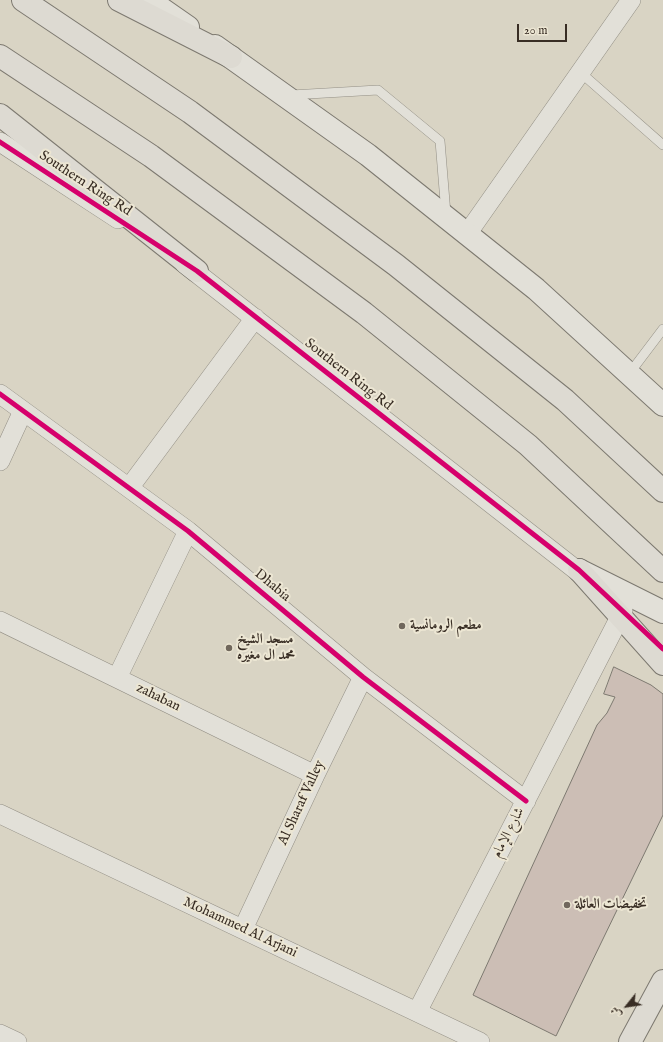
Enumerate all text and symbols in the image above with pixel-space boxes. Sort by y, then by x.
scale bar [519,16,569,42]
text: 20 m [524,23,547,38]
street label: Southern Ring Rd [36,148,134,220]
street label: Southern Ring Rd [301,336,395,414]
street label: Dhabia [251,566,293,606]
place label: مطعم الرومانسية [410,618,482,634]
marker: مطعم الرومانسية [397,621,407,631]
place label: مسجد الشيخ محمد ال مغيره [237,632,295,664]
marker: مسجد الشيخ محمد ال مغيره [224,643,234,653]
street label: zahaban [133,680,183,716]
street label: Al Sharaf Valley [275,758,329,848]
street label: شارع الإمام [489,805,529,861]
street label: Mohammed Al Arjani [180,894,300,962]
place label: تخفيضات العائلة [575,897,647,913]
marker: تخفيضات العائلة [562,900,572,910]
north arrow [607,986,647,1026]
text: ش [608,1004,625,1020]

